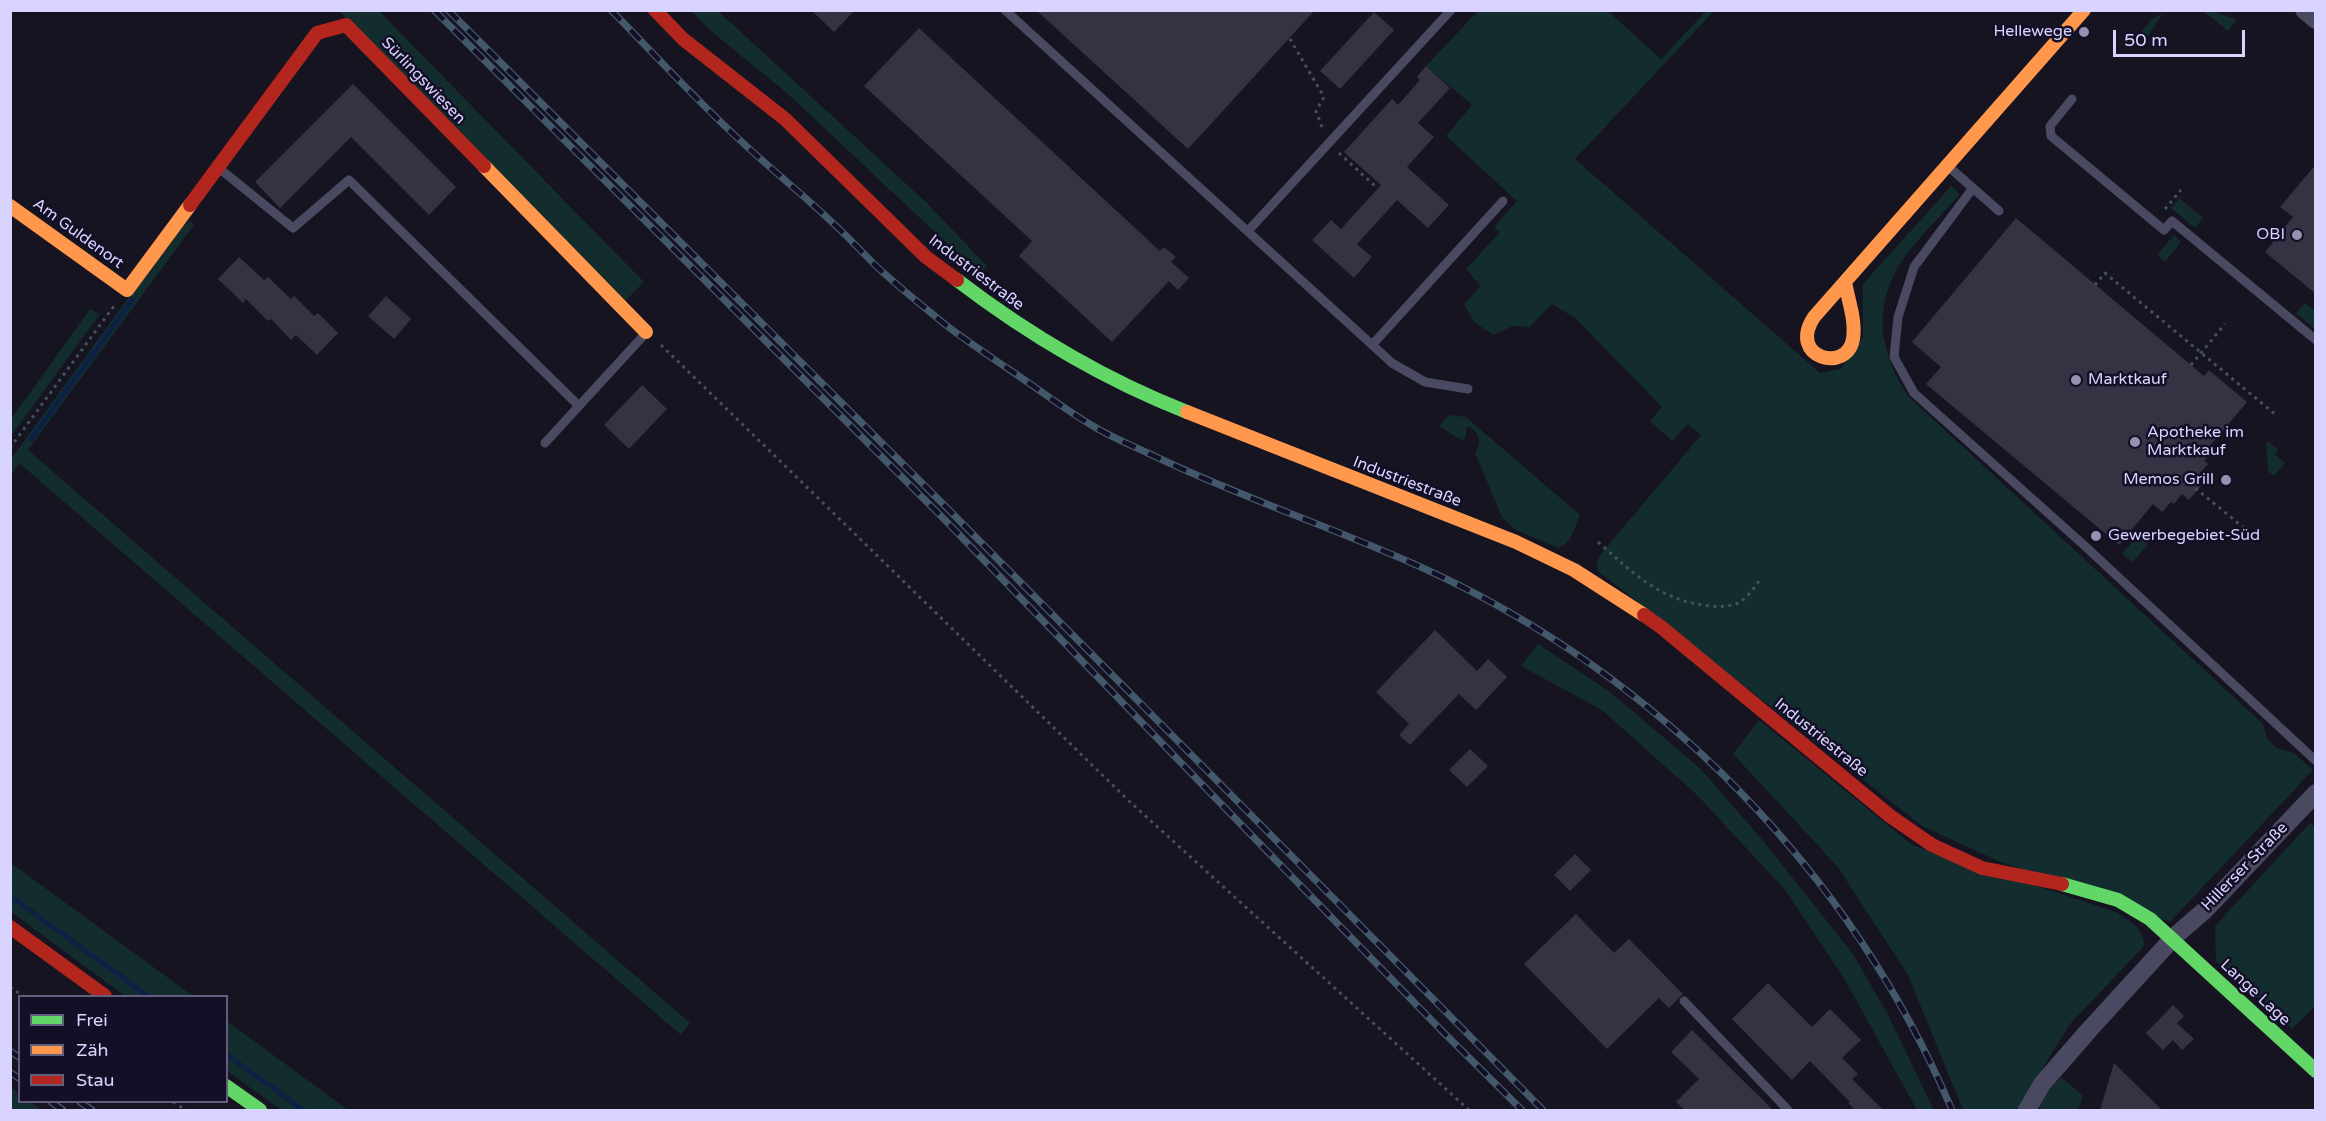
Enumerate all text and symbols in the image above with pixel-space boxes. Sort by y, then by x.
scale bar [2116,18,2248,56]
place label: Hellewege [1993,22,2072,42]
marker: Hellewege [2077,25,2091,39]
text: 50 m [2124,29,2168,51]
street label: Sürlingswiesen [377,34,469,128]
street label: Am Guldenort [29,195,127,273]
place label: OBI [2256,225,2285,245]
marker: OBI [2290,228,2304,242]
street label: Industriestraße [924,231,1028,315]
place label: Marktkauf [2088,370,2167,390]
marker: Marktkauf [2069,373,2083,387]
place label: Apotheke im Marktkauf [2147,423,2244,461]
marker: Apotheke im Marktkauf [2128,435,2142,449]
street label: Industriestraße [1350,453,1464,511]
place label: Memos Grill [2123,470,2214,490]
marker: Memos Grill [2219,473,2233,487]
place label: Gewerbegebiet-Süd [2108,526,2260,546]
marker: Gewerbegebiet-Süd [2089,529,2103,543]
street label: Industriestraße [1770,695,1872,781]
street label: Hillerser Straße [2198,819,2292,915]
street label: Lange Lage [2216,956,2294,1030]
legend [18,995,228,1103]
text: Frei [76,1009,108,1031]
text: Zäh [76,1039,109,1061]
text: Stau [76,1069,115,1091]

